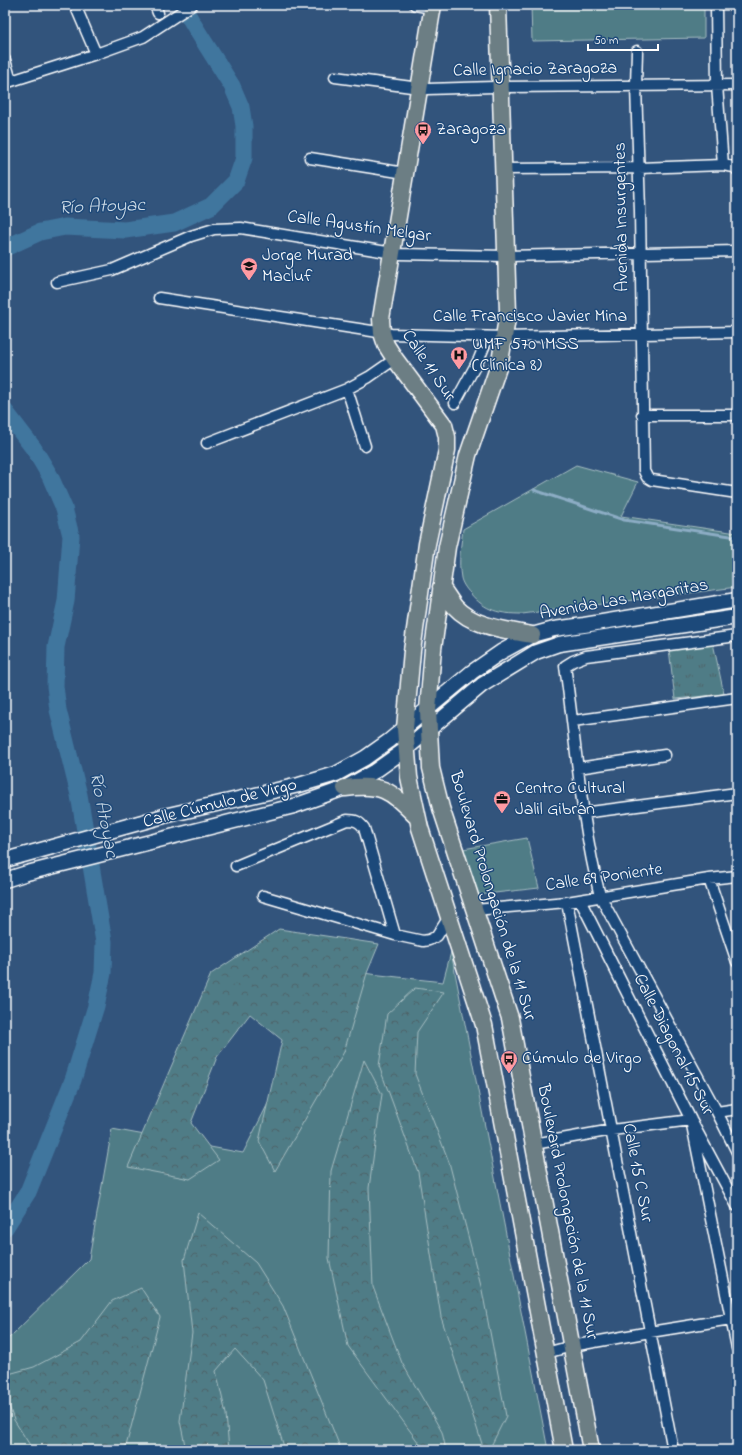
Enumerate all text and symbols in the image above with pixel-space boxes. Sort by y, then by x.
scale bar [588,26,658,52]
text: 50 m [594,32,618,50]
street label: Calle Ignacio Zaragoza [453,56,617,85]
place label: Zaragoza [436,117,506,144]
bus stop icon: Zaragoza [413,120,433,145]
street label: Avenida Insurgentes [608,142,637,292]
water label: Río Atoyac [59,192,147,222]
street label: Calle Agustín Melgar [285,204,433,251]
place label: Jorge Murad Macluf [262,243,353,290]
school or university icon: Jorge Murad Macluf [239,256,259,281]
street label: Calle Francisco Javier Mina [433,304,627,330]
street label: Calle 11 Sur [394,325,462,407]
place label: UMF 570 IMSS (Clínica 8) [472,332,579,379]
hospital icon: UMF 570 IMSS (Clínica 8) [449,345,469,370]
street label: Avenida Las Margaritas [538,572,711,629]
street label: Boulevard Prolongación de la 11 Sur [440,767,543,1025]
water label: Río Atoyac [82,770,125,861]
street label: Calle Cúmulo de Virgo [140,772,300,837]
place label: Centro Cultural Jalil Gibrán [515,776,625,823]
office icon: Centro Cultural Jalil Gibrán [492,789,512,814]
street label: Calle 69 Poniente [544,857,665,899]
street label: Calle Diagonal 15 Sur [625,970,720,1121]
place label: Cúmulo de Virgo [522,1046,642,1073]
bus stop icon: Cúmulo de Virgo [499,1049,519,1074]
street label: Boulevard Prolongación de la 11 Sur [528,1081,605,1343]
street label: Calle 15 C Sur [615,1121,659,1225]

